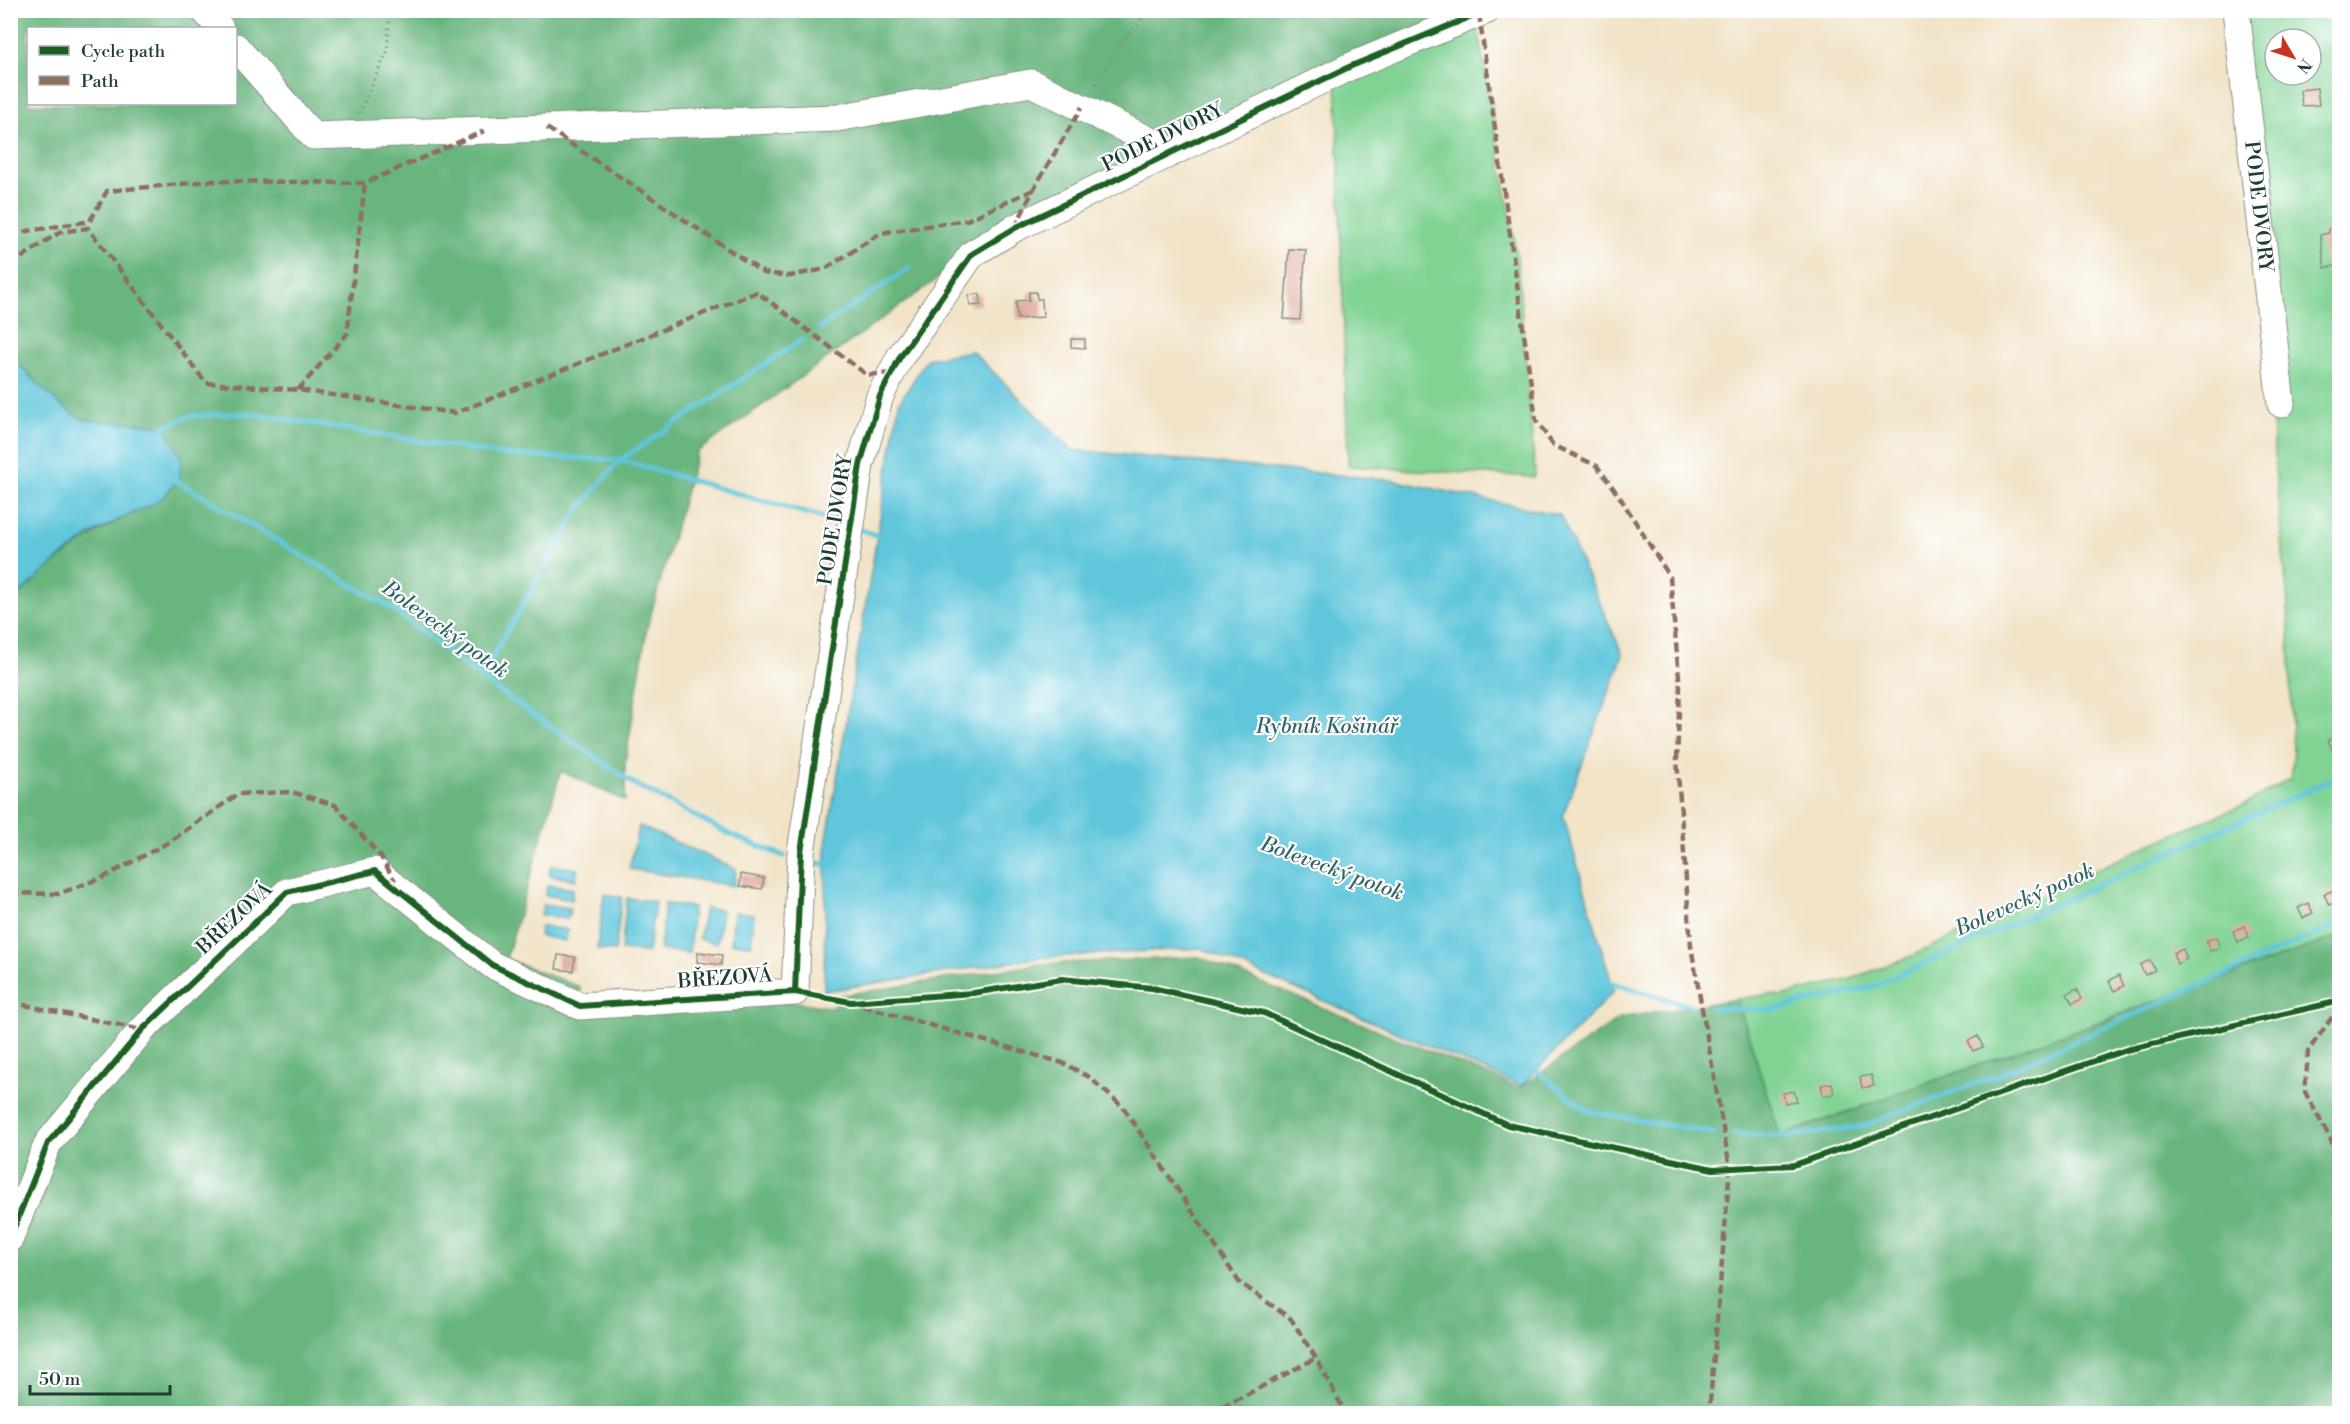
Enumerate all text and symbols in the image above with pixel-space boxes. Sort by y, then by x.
legend [27,27,237,105]
north arrow [2263,27,2323,87]
text: Cycle path [81,40,165,63]
text: N [2292,55,2316,77]
text: Path [81,70,119,93]
street label: PODE DVORY [1098,97,1229,178]
street label: PODE DVORY [2239,140,2278,275]
street label: PODE DVORY [813,452,859,587]
water label: Bolevecký potok [376,575,513,685]
water label: Rybník Košinář [1255,714,1400,740]
water label: Bolevecký potok [1256,831,1407,907]
water label: Bolevecký potok [1950,858,2099,943]
street label: BŘEZOVÁ [190,876,279,961]
street label: BŘEZOVÁ [676,962,774,995]
scale bar [30,1358,170,1396]
text: 50 m [39,1368,81,1391]

